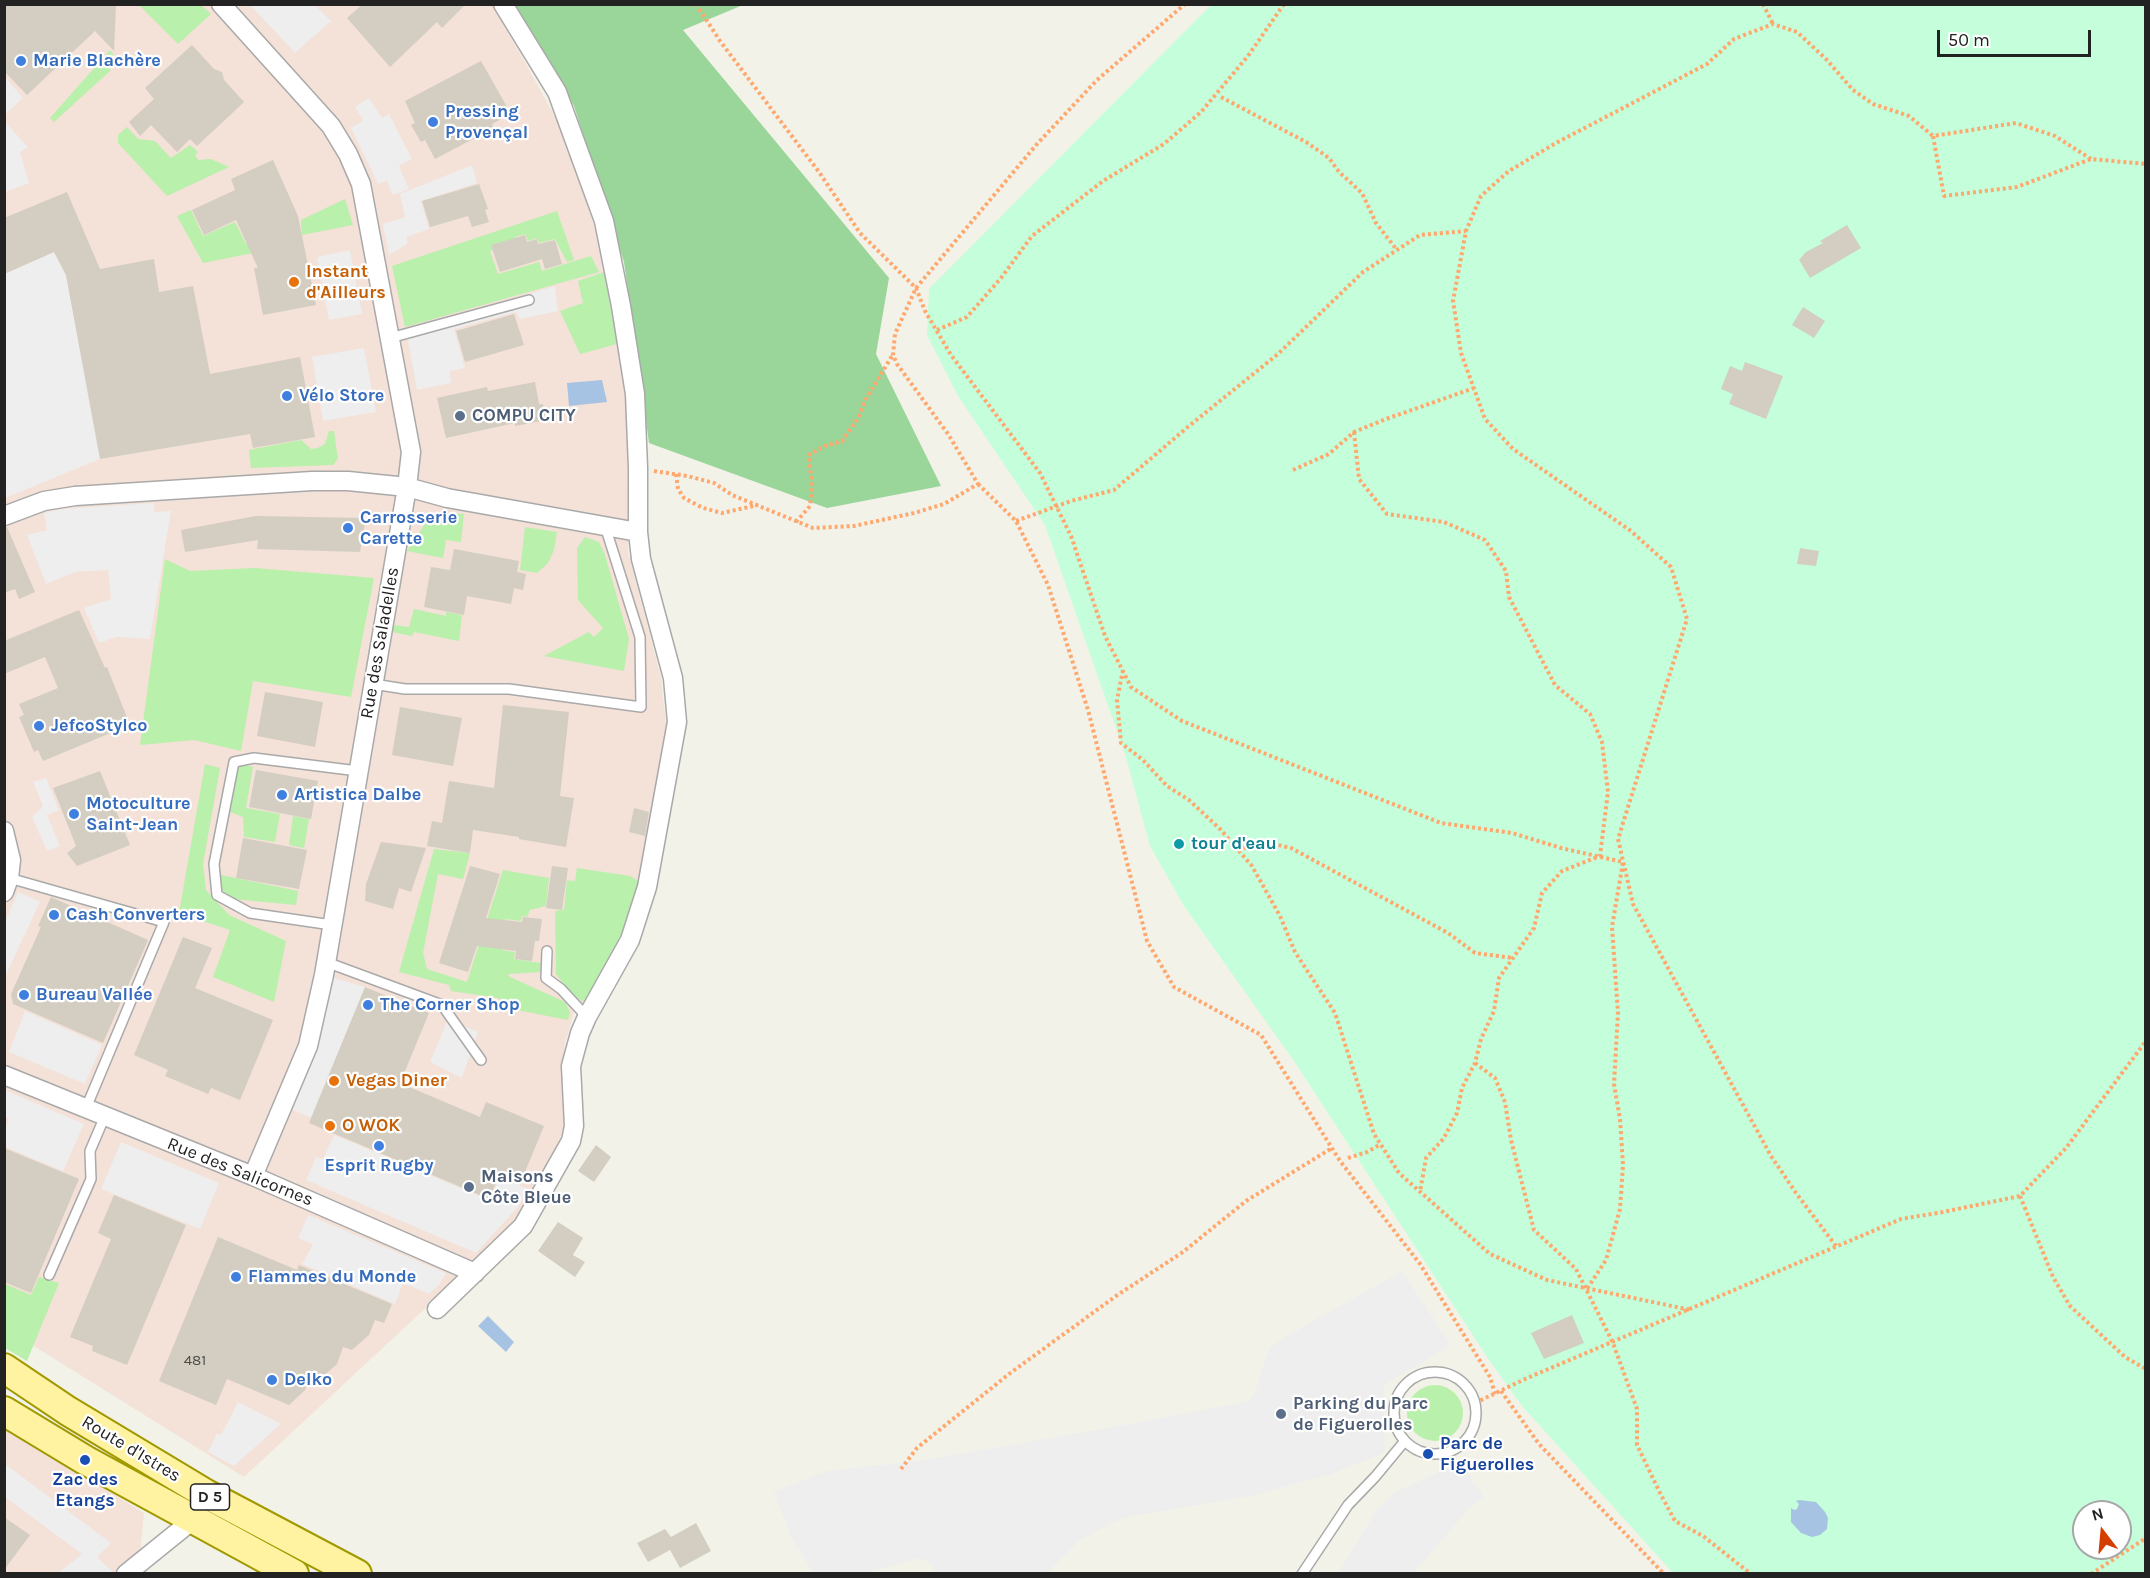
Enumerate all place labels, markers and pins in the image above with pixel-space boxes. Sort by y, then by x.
place label: Marie Blachère [33,50,161,72]
marker: Marie Blachère [14,54,28,68]
place label: Pressing Provençal [445,101,528,144]
marker: Pressing Provençal [426,115,440,129]
place label: Instant d'Ailleurs [306,261,386,304]
marker: Instant d'Ailleurs [287,275,301,289]
place label: Vélo Store [299,385,384,407]
marker: Vélo Store [280,389,294,403]
place label: COMPU CITY [472,405,576,427]
marker: COMPU CITY [453,409,467,423]
place label: Carrosserie Carette [360,507,457,550]
marker: Carrosserie Carette [341,521,355,535]
place label: JefcoStylco [51,715,148,737]
marker: JefcoStylco [32,719,46,733]
place label: Artistica Dalbe [294,784,421,806]
marker: Artistica Dalbe [275,788,289,802]
place label: Motoculture Saint-Jean [86,793,191,836]
marker: Motoculture Saint-Jean [67,807,81,821]
place label: tour d'eau [1191,833,1277,855]
marker: tour d'eau [1172,837,1186,851]
place label: Cash Converters [66,904,205,926]
marker: Cash Converters [47,908,61,922]
place label: Bureau Vallée [36,984,153,1006]
marker: Bureau Vallée [17,988,31,1002]
place label: The Corner Shop [380,994,520,1016]
marker: The Corner Shop [361,998,375,1012]
place label: Vegas Diner [346,1070,447,1092]
marker: Vegas Diner [327,1074,341,1088]
place label: O WOK [342,1115,400,1137]
marker: O WOK [323,1119,337,1133]
marker: Esprit Rugby [372,1139,386,1153]
place label: Esprit Rugby [324,1155,434,1177]
place label: Maisons Côte Bleue [481,1166,571,1208]
marker: Maisons Côte Bleue [462,1180,476,1194]
place label: Flammes du Monde [248,1266,416,1288]
marker: Flammes du Monde [229,1270,243,1284]
place label: Delko [284,1369,332,1391]
marker: Delko [265,1373,279,1387]
place label: Parking du Parc de Figuerolles [1293,1393,1428,1436]
marker: Parking du Parc de Figuerolles [1274,1407,1288,1421]
place label: Parc de Figuerolles [1440,1433,1534,1476]
marker: Parc de Figuerolles [1421,1447,1435,1461]
marker: Zac des Etangs [78,1453,92,1467]
place label: Zac des Etangs [52,1469,118,1512]

